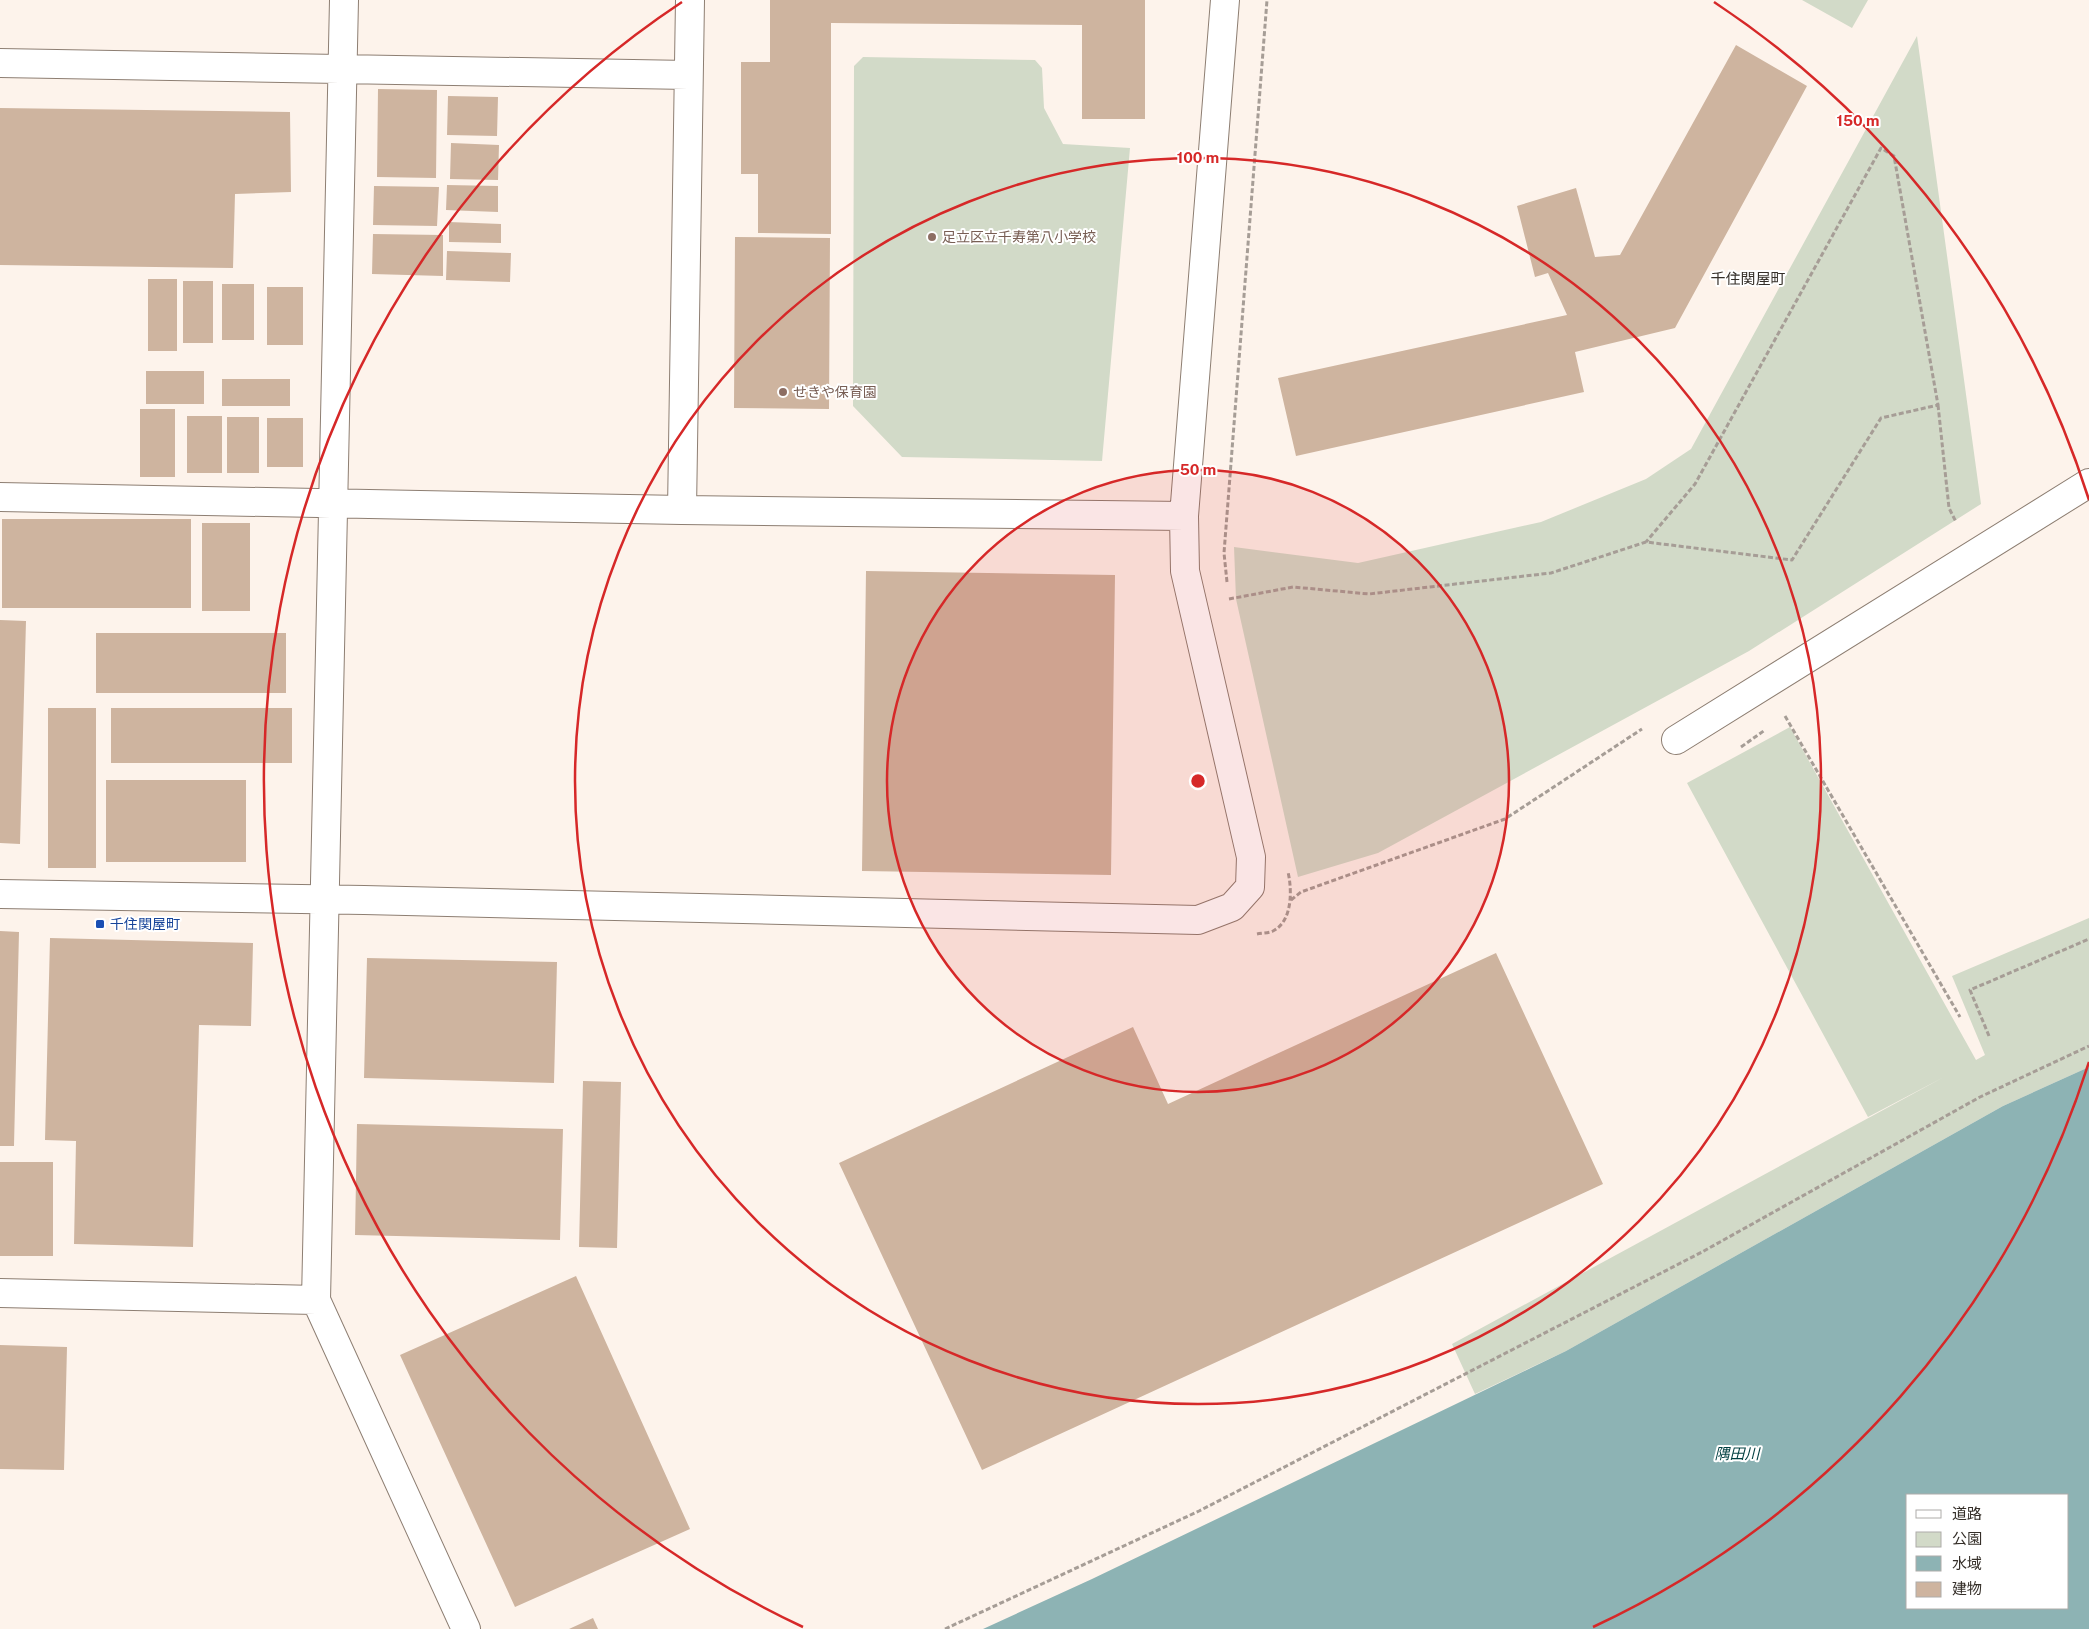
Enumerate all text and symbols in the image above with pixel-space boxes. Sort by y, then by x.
text: 150 m [1836,112,1880,129]
text: 100 m [1177,149,1219,166]
place label: 足立区立千寿第八小学校 [942,229,1096,245]
marker: 足立区立千寿第八小学校 [926,231,938,243]
district label: 千住関屋町 [1710,270,1786,287]
place label: せきや保育園 [793,384,877,400]
marker: せきや保育園 [777,386,789,398]
text: 50 m [1180,461,1216,478]
centre of rings [1189,772,1207,790]
place label: 千住関屋町 [110,916,180,932]
marker: 千住関屋町 [94,918,106,930]
water label: 隅田川 [1714,1445,1761,1462]
legend [1906,1494,2069,1609]
text: 道路 [1952,1505,1982,1522]
text: 公園 [1952,1530,1982,1547]
text: 水域 [1952,1555,1982,1572]
text: 建物 [1952,1580,1982,1597]

